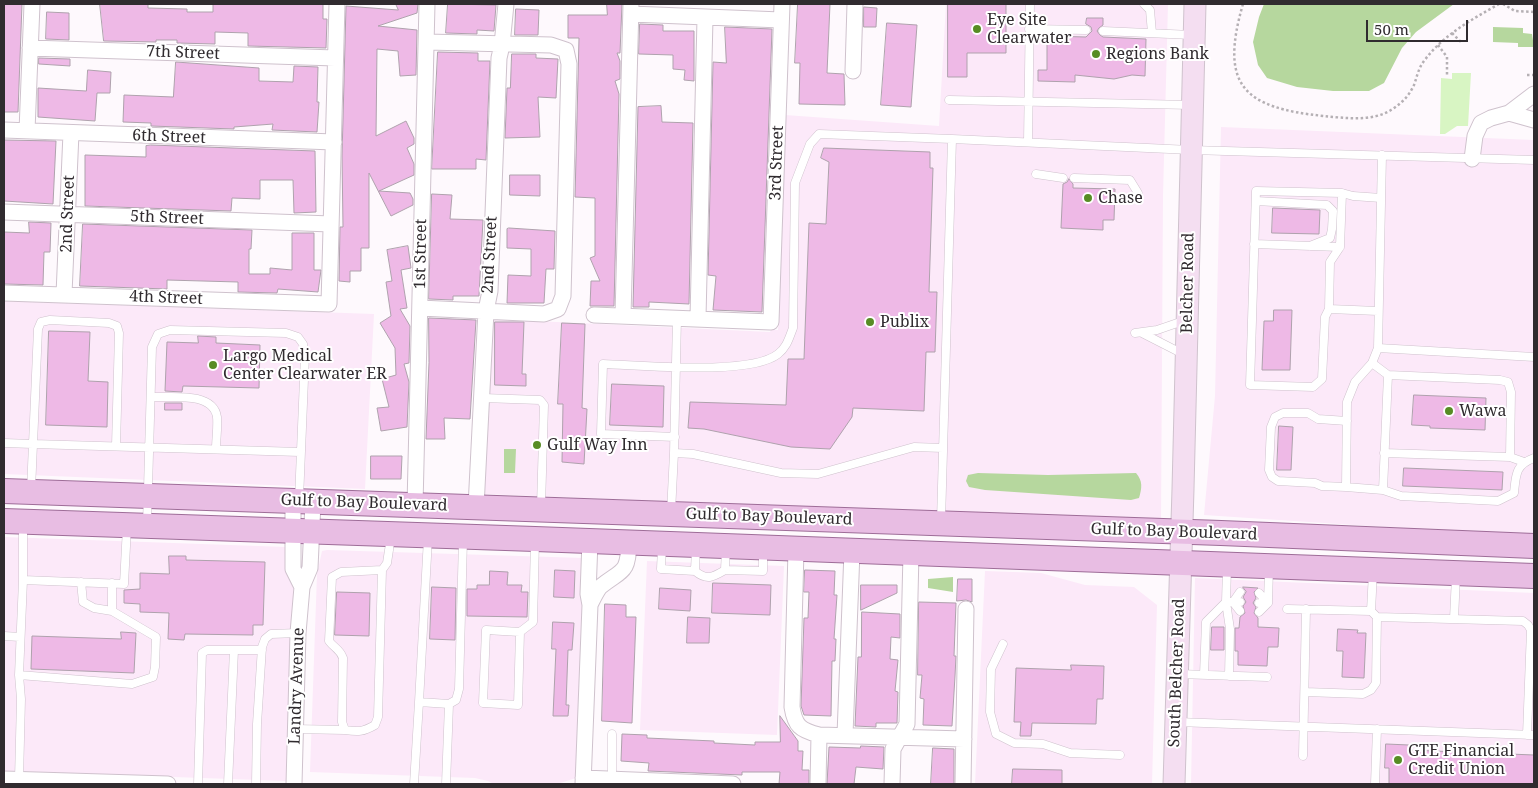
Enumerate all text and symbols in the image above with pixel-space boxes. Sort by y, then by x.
place label: Eye Site Clearwater [987,10,1071,48]
scale bar [1368,10,1470,42]
text: 50 m [1374,19,1409,39]
marker: Eye Site Clearwater [971,23,983,35]
street label: 7th Street [146,42,220,64]
place label: Regions Bank [1106,44,1209,64]
marker: Regions Bank [1090,48,1102,60]
street label: 3rd Street [766,125,788,201]
street label: 6th Street [132,126,206,148]
street label: 2nd Street [57,175,79,253]
place label: Chase [1098,188,1143,208]
marker: Chase [1082,192,1094,204]
street label: 5th Street [130,207,204,229]
street label: 2nd Street [478,216,502,294]
street label: 1st Street [411,219,431,289]
street label: Belcher Road [1178,232,1198,334]
street label: 4th Street [129,287,203,309]
place label: Publix [880,312,929,332]
marker: Publix [864,316,876,328]
place label: Largo Medical Center Clearwater ER [223,346,387,384]
marker: Largo Medical Center Clearwater ER [207,359,219,371]
place label: Wawa [1459,401,1506,421]
marker: Wawa [1443,405,1455,417]
place label: Gulf Way Inn [547,435,648,455]
marker: Gulf Way Inn [531,439,543,451]
street label: Gulf to Bay Boulevard [280,490,448,516]
street label: Gulf to Bay Boulevard [685,504,853,530]
street label: Gulf to Bay Boulevard [1090,519,1258,545]
street label: South Belcher Road [1165,598,1189,748]
street label: Landry Avenue [285,627,309,745]
place label: GTE Financial Credit Union [1408,741,1514,779]
marker: GTE Financial Credit Union [1392,754,1404,766]

